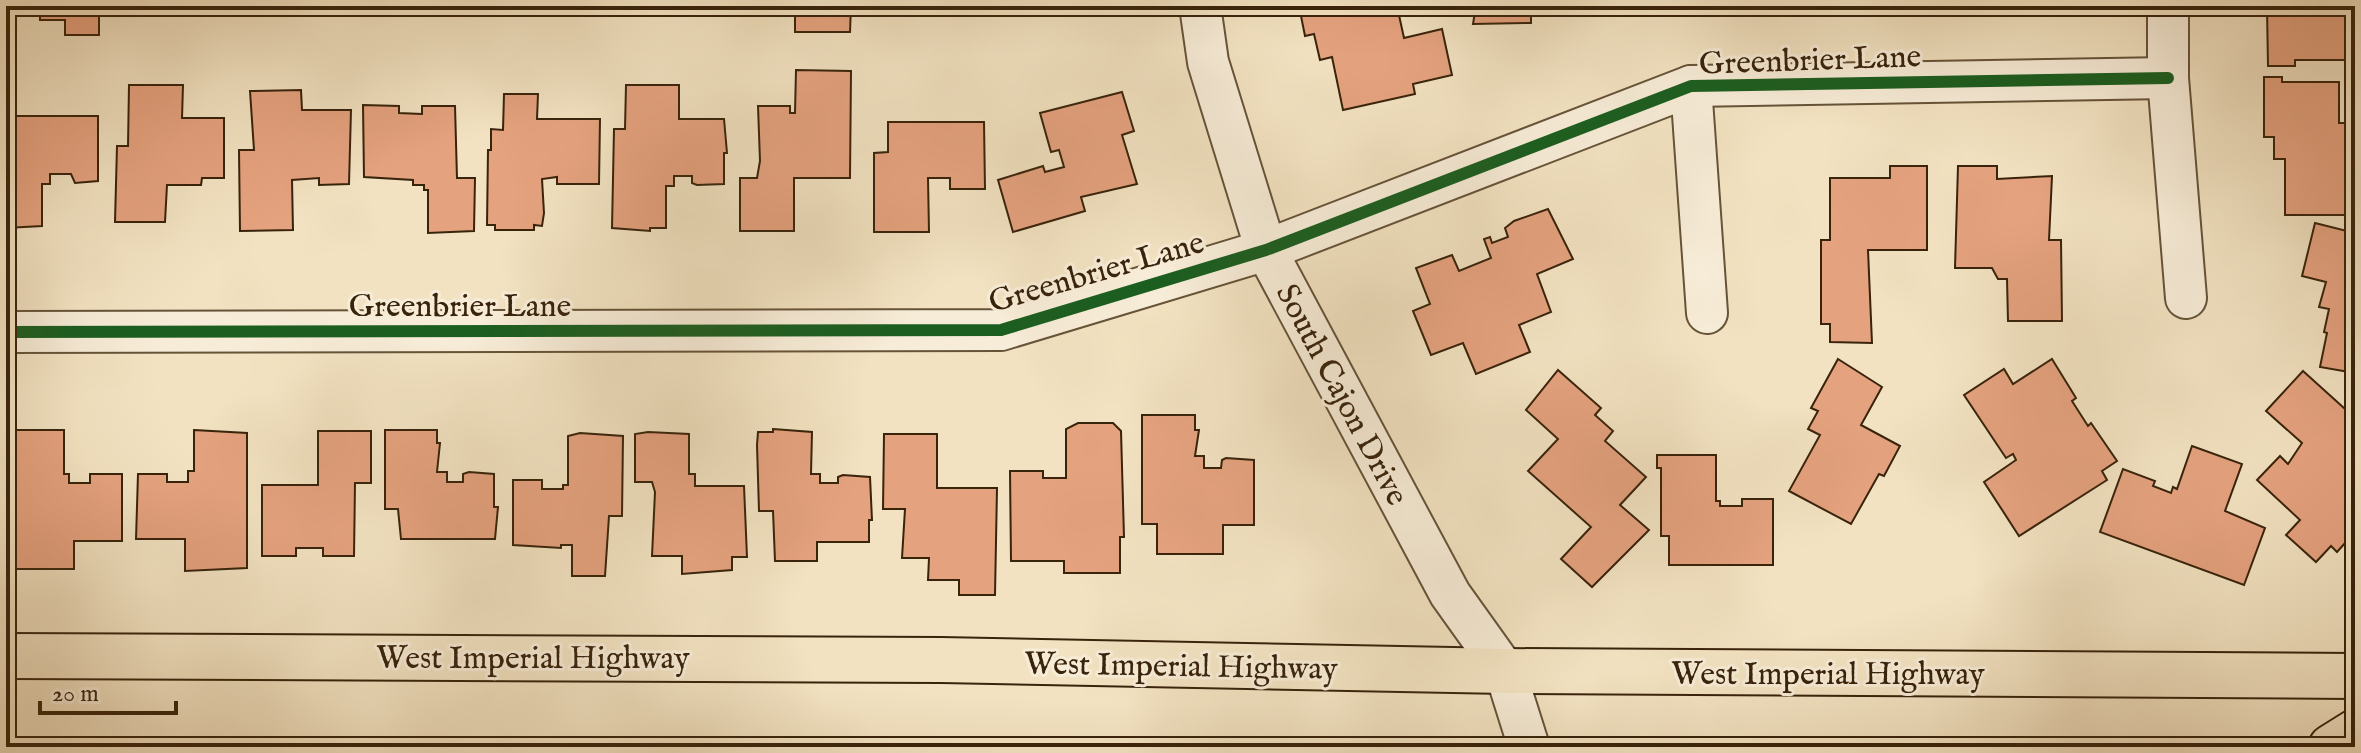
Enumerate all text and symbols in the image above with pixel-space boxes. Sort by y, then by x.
street label: Greenbrier Lane [1698,37,1922,86]
street label: Greenbrier Lane [984,223,1209,324]
street label: South Cajon Drive [1265,277,1416,513]
street label: Greenbrier Lane [349,287,571,328]
street label: West Imperial Highway [376,639,690,680]
street label: West Imperial Highway [1024,644,1338,691]
street label: West Imperial Highway [1671,655,1985,696]
scale bar [40,665,176,715]
text: 20 m [52,679,99,710]

